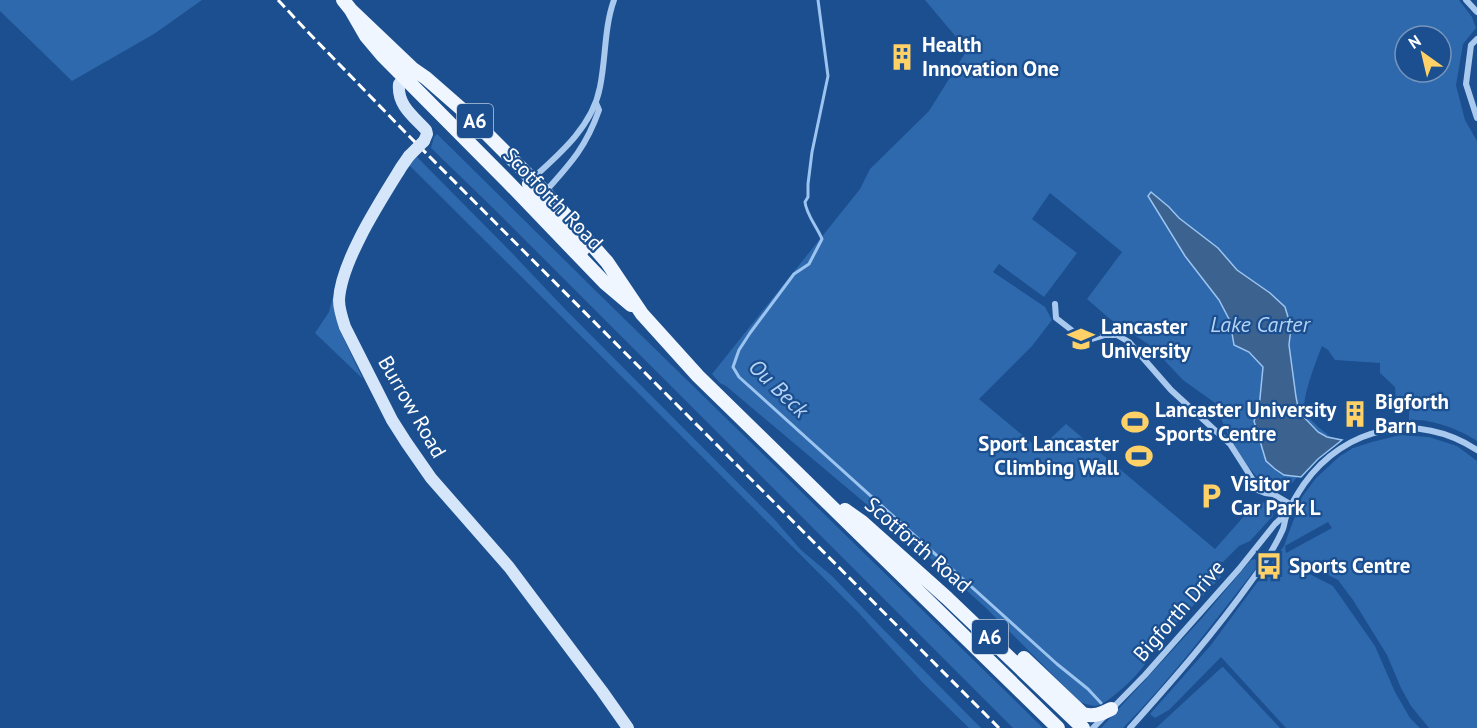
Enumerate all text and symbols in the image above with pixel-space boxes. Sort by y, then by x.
north arrow [1393,24,1453,84]
text: N [1405,30,1425,53]
place label: Health Innovation One [922,31,1059,82]
building icon: Health Innovation One [887,42,917,72]
road number: A6 [457,104,493,138]
street label: Scotforth Road [498,142,609,256]
water label: Lake Carter [1210,310,1312,338]
place label: Lancaster University [1101,313,1192,364]
school or university icon: Lancaster University [1066,324,1096,354]
street label: Burrow Road [372,351,453,463]
water label: Ou Beck [743,353,816,424]
place label: Bigforth Barn [1375,388,1449,439]
place label: Lancaster University Sports Centre [1155,396,1337,447]
building icon: Bigforth Barn [1340,399,1370,429]
sports icon: Lancaster University Sports Centre [1120,407,1150,437]
place label: Sport Lancaster Climbing Wall [978,430,1120,481]
sports icon: Sport Lancaster Climbing Wall [1124,441,1154,471]
place label: Visitor Car Park L [1230,470,1321,521]
parking icon: Visitor Car Park L [1196,481,1226,511]
street label: Scotforth Road [859,491,977,598]
bus stop icon: Sports Centre [1254,551,1284,581]
place label: Sports Centre [1289,552,1410,579]
street label: Bigforth Drive [1127,554,1230,667]
road number: A6 [972,620,1008,654]

